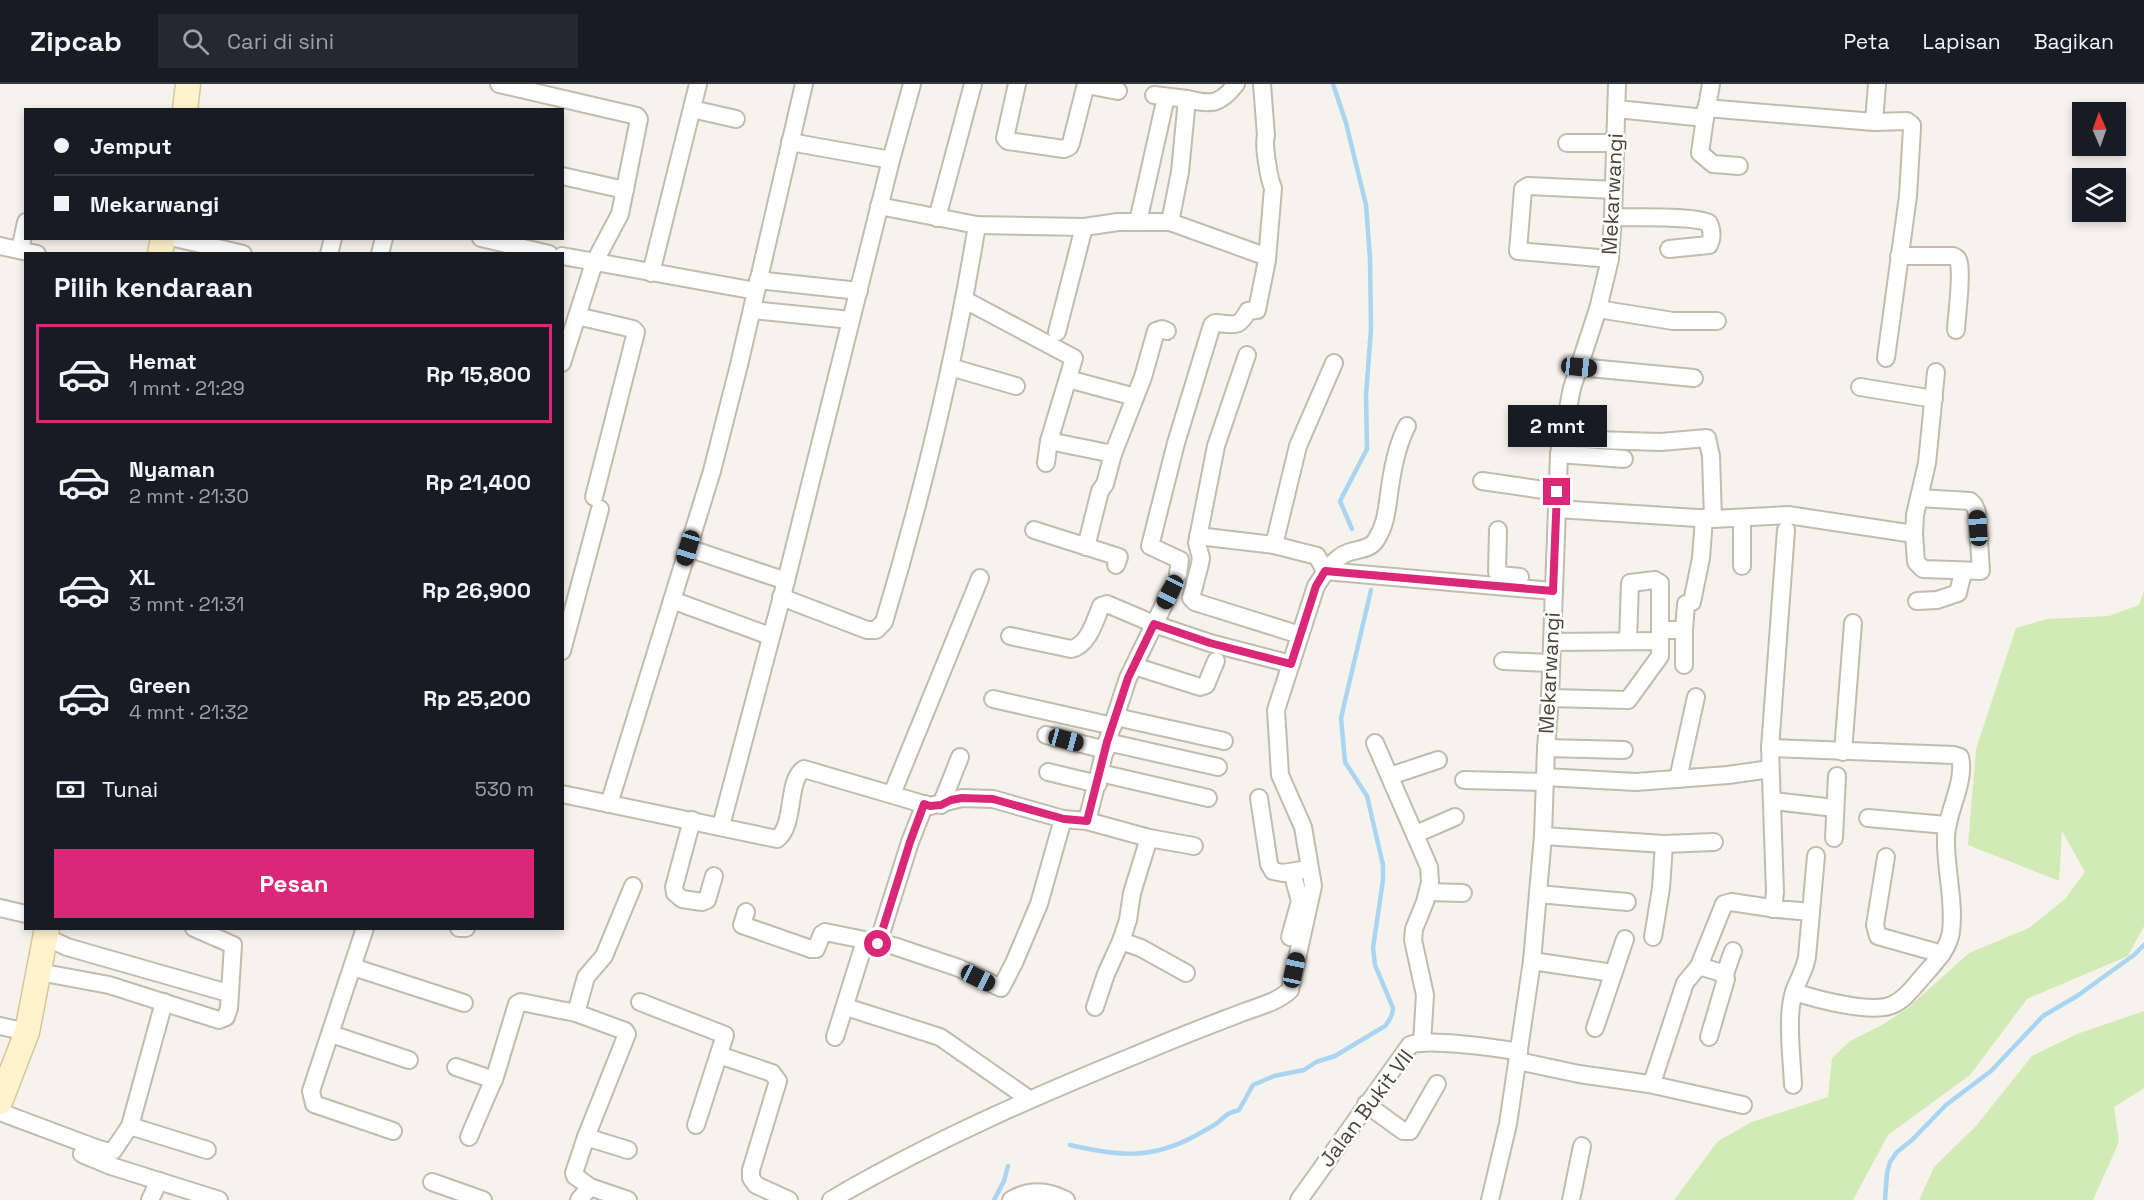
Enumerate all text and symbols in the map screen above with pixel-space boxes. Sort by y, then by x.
search box [158,14,578,68]
text: Zipcab [30,23,122,59]
icon: search [179,25,212,58]
text: Cari di sini [227,27,334,55]
text: Peta [1844,28,1890,55]
text: Lapisan [1923,28,2001,55]
text: Bagikan [2034,28,2114,55]
north arrow [2072,102,2126,156]
map controls [2072,102,2126,222]
text: Jemput [90,132,172,160]
street label: Mekarwangi [1595,132,1629,256]
button: layers [2072,168,2126,222]
text: Mekarwangi [90,190,219,218]
text: Pilih kendaraan [54,270,253,305]
icon: car [57,347,111,401]
text: Hemat [129,347,197,375]
car [1560,356,1598,378]
text: Rp 15,800 [426,360,531,388]
text: 1 mnt · 21:29 [129,375,245,401]
callout: 2 mnt [1508,405,1606,447]
text: 2 mnt [1530,413,1585,439]
icon: car [57,455,111,509]
text: Nyaman [129,455,215,483]
text: Rp 21,400 [425,468,531,496]
route end [1543,478,1570,505]
text: 2 mnt · 21:30 [129,483,249,509]
car [1968,509,1988,547]
car [674,528,702,568]
icon: car [57,563,111,617]
text: XL [129,563,155,591]
car [1154,572,1186,612]
text: Rp 26,900 [422,576,531,604]
text: 3 mnt · 21:31 [129,591,244,617]
street label: Mekarwangi [1532,611,1566,735]
icon: car [57,671,111,725]
text: Green [129,671,191,699]
text: Rp 25,200 [423,684,531,712]
text: 4 mnt · 21:32 [129,699,249,725]
car [1046,727,1086,753]
icon: cash [54,773,87,806]
text: Tunai [102,775,158,803]
text: 530 m [475,776,534,802]
button: Pesan [54,849,534,918]
route start [864,930,891,957]
car [1281,951,1307,989]
car [958,962,998,994]
street label: Jalan Bukit VII [1313,1044,1419,1172]

